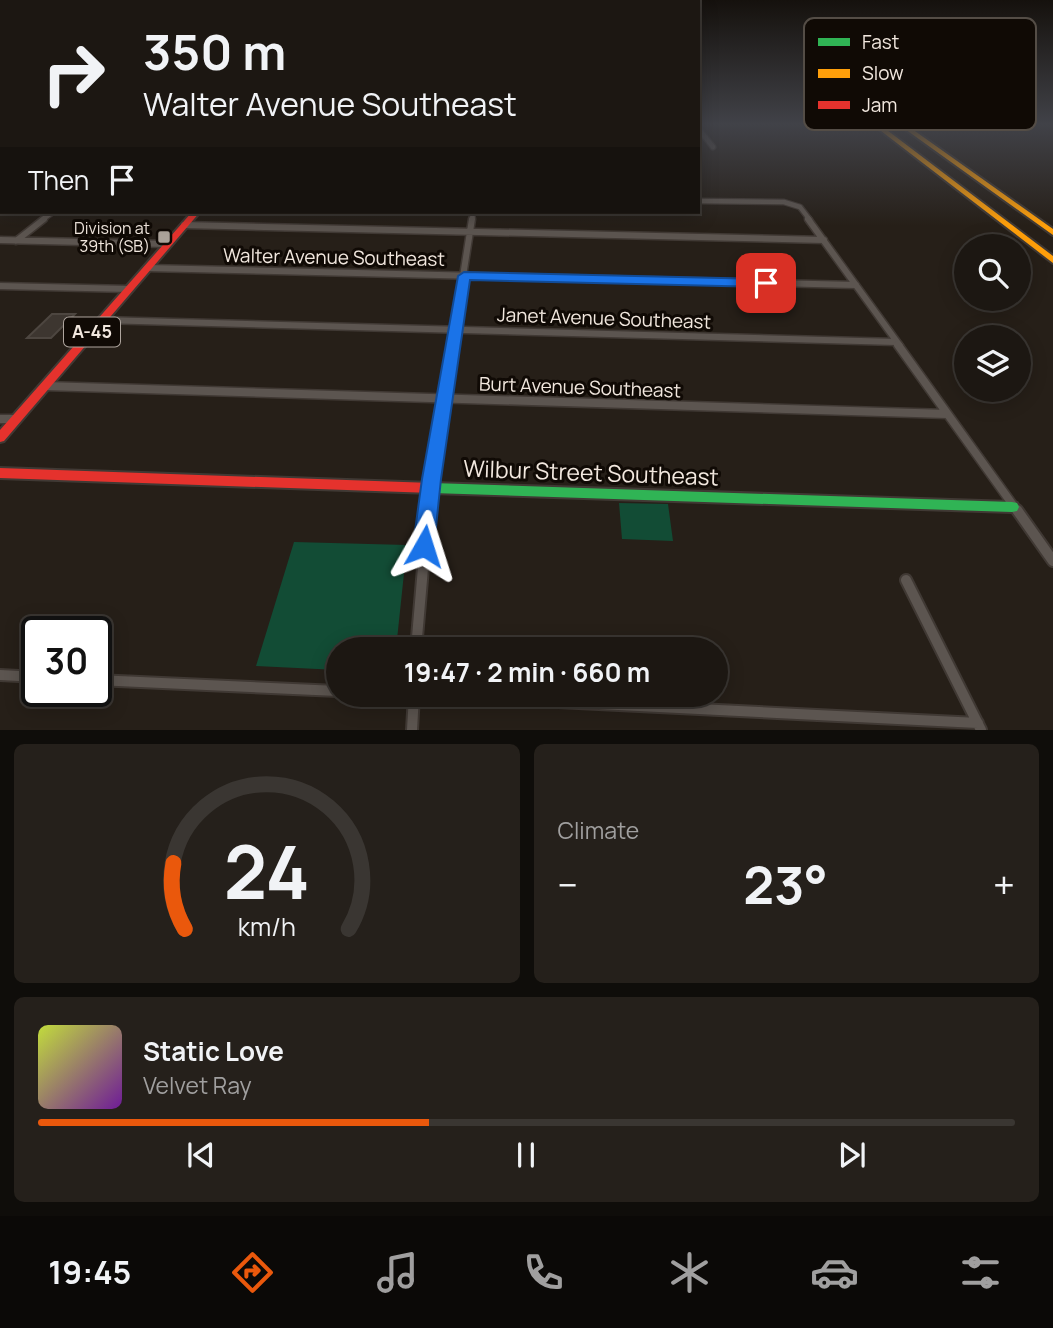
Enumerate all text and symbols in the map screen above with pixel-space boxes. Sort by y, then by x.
text: 350 m [143,18,286,85]
legend [804,18,1036,130]
icon: right [28,28,119,119]
text: Fast [862,29,899,55]
text: Slow [862,60,904,86]
text: Walter Avenue Southeast [143,82,517,126]
text: Jam [862,92,897,118]
icon: arrive [103,161,141,199]
text: Then [28,162,89,198]
place label: Division at 39th (SB) [74,217,150,257]
marker: Division at 39th (SB) [156,229,172,245]
map controls [954,234,1031,402]
button: search [954,234,1031,311]
street label: Walter Avenue Southeast [223,242,445,272]
pin [736,253,796,313]
icon: arrive [747,264,785,302]
street label: Janet Avenue Southeast [497,301,711,335]
road number: A-45 [64,318,120,346]
button: layers [954,325,1031,402]
street label: Burt Avenue Southeast [478,370,682,404]
street label: Wilbur Street Southeast [463,452,719,492]
position arrow [387,509,461,583]
speed limit sign: 30 [21,616,112,707]
text: 19:47 · 2 min · 660 m [404,654,650,690]
text: Climate [558,814,639,846]
text: 24 [224,822,310,922]
text: 23° [743,849,828,920]
text: − [558,858,578,910]
text: + [993,858,1015,910]
text: km/h [238,909,296,944]
text: Static Love [143,1033,284,1069]
text: Velvet Ray [143,1069,252,1101]
icon: previous [182,1136,220,1174]
icon: pause [507,1136,545,1174]
icon: next [833,1136,871,1174]
icon: directions [228,1248,277,1297]
icon: music [373,1248,422,1297]
icon: phone [519,1248,568,1297]
icon: climate [665,1248,714,1297]
icon: car [810,1248,859,1297]
icon: filters [956,1248,1005,1297]
text: 19:45 [48,1250,131,1294]

